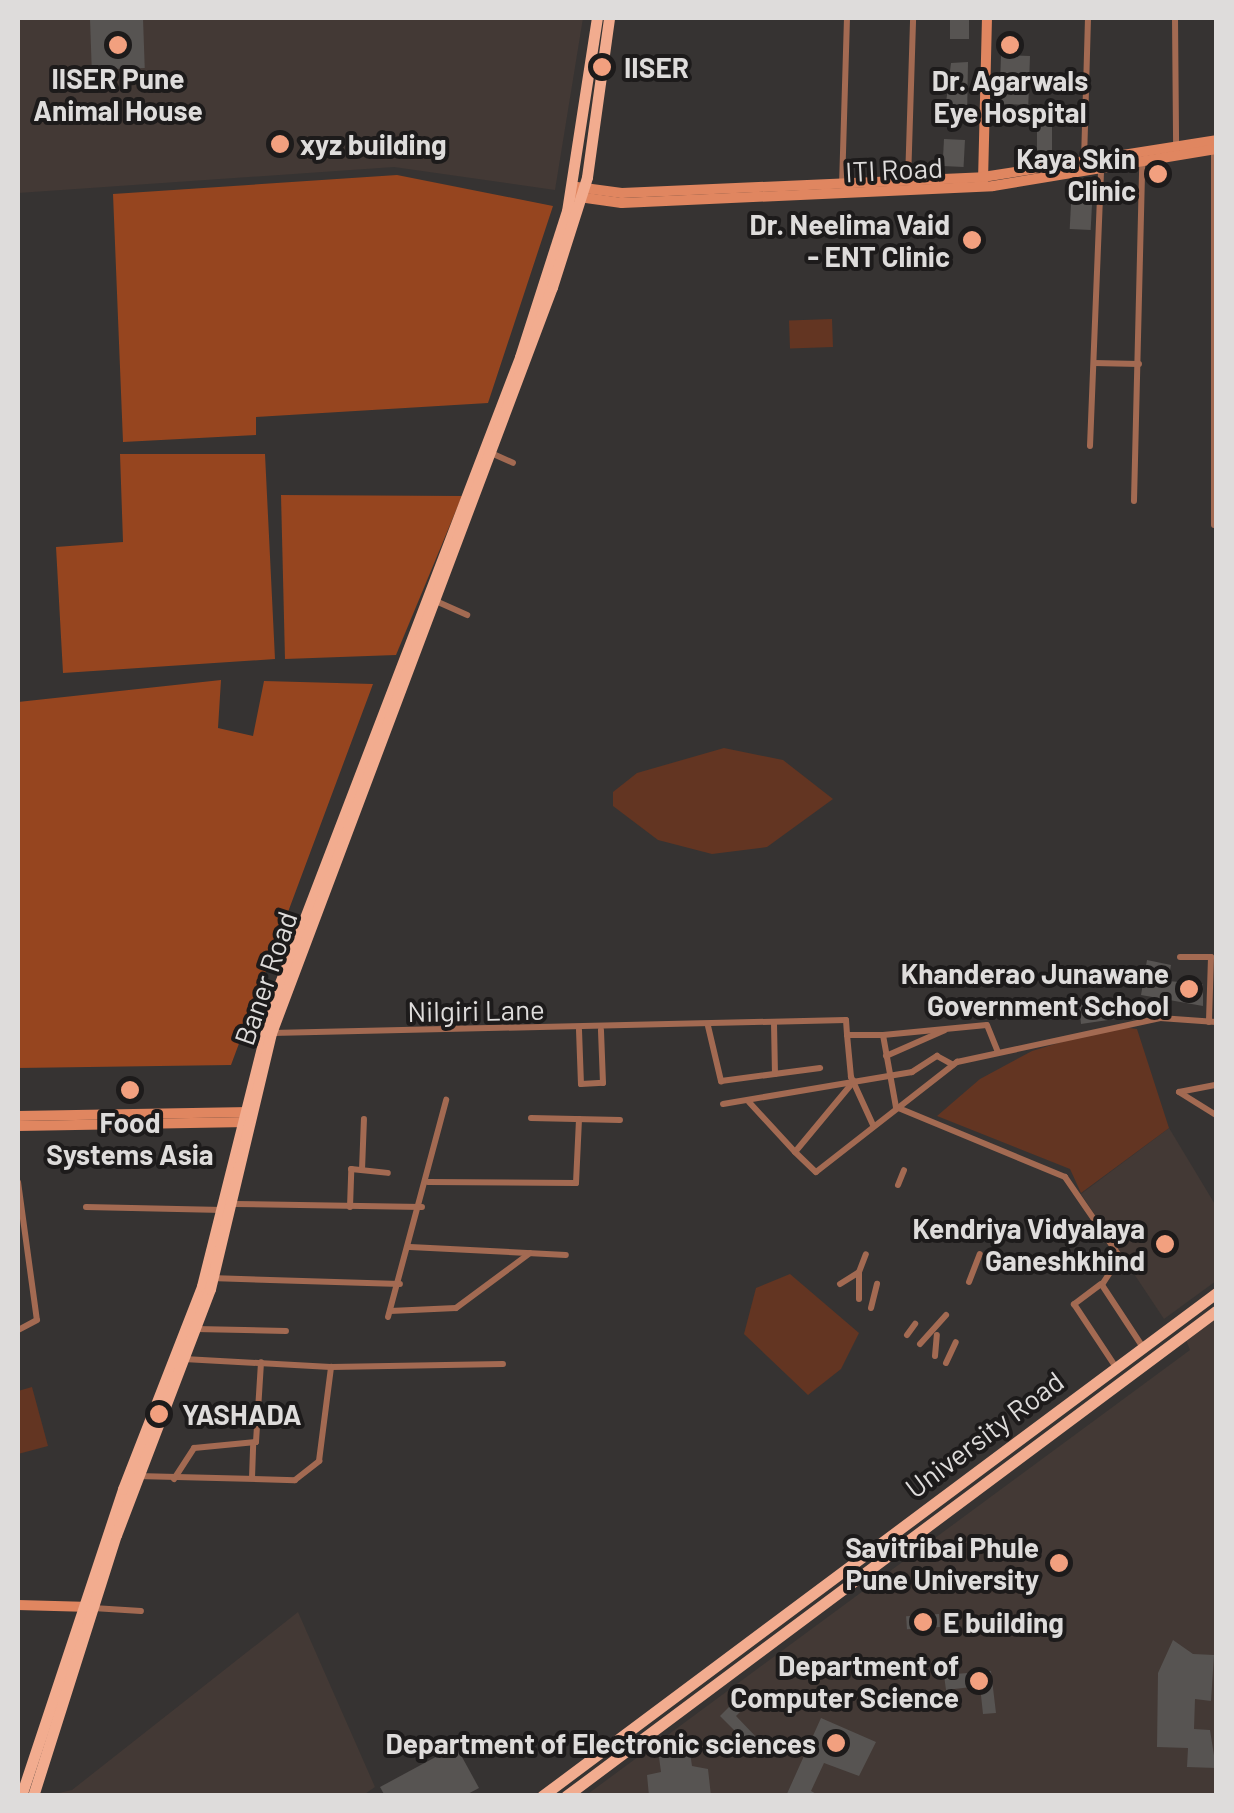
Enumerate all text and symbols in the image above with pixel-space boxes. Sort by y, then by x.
marker: Dr. Agarwals Eye Hospital [997,32,1023,58]
marker: IISER Pune Animal House [107,34,129,56]
place label: IISER [624,50,689,84]
marker: IISER [589,54,615,80]
place label: IISER Pune Animal House [33,61,203,127]
place label: Dr. Agarwals Eye Hospital [932,63,1088,129]
place label: xyz building [300,127,447,161]
marker: xyz building [269,133,291,155]
place label: Kaya Skin Clinic [1016,141,1136,207]
street label: ITI Road [844,150,944,188]
marker: Kaya Skin Clinic [1145,161,1171,187]
place label: Dr. Neelima Vaid - ENT Clinic [749,207,950,273]
marker: Dr. Neelima Vaid - ENT Clinic [959,227,985,253]
street label: Baner Road [226,907,304,1049]
place label: Khanderao Junawane Government School [901,956,1169,1022]
marker: Khanderao Junawane Government School [1178,978,1200,1000]
street label: Nilgiri Lane [407,992,545,1028]
marker: Food Systems Asia [119,1079,141,1101]
place label: Food Systems Asia [46,1105,214,1171]
place label: Kendriya Vidyalaya Ganeshkhind [913,1211,1145,1277]
marker: Kendriya Vidyalaya Ganeshkhind [1154,1233,1176,1255]
street label: University Road [898,1364,1070,1504]
place label: YASHADA [182,1397,301,1431]
marker: YASHADA [146,1401,172,1427]
place label: Savitribai Phule Pune University [845,1530,1039,1596]
marker: Savitribai Phule Pune University [1048,1552,1070,1574]
place label: E building [943,1605,1064,1639]
marker: E building [912,1611,934,1633]
place label: Department of Computer Science [730,1648,959,1714]
marker: Department of Computer Science [968,1670,990,1692]
place label: Department of Electronic sciences [385,1726,816,1760]
marker: Department of Electronic sciences [825,1732,847,1754]

